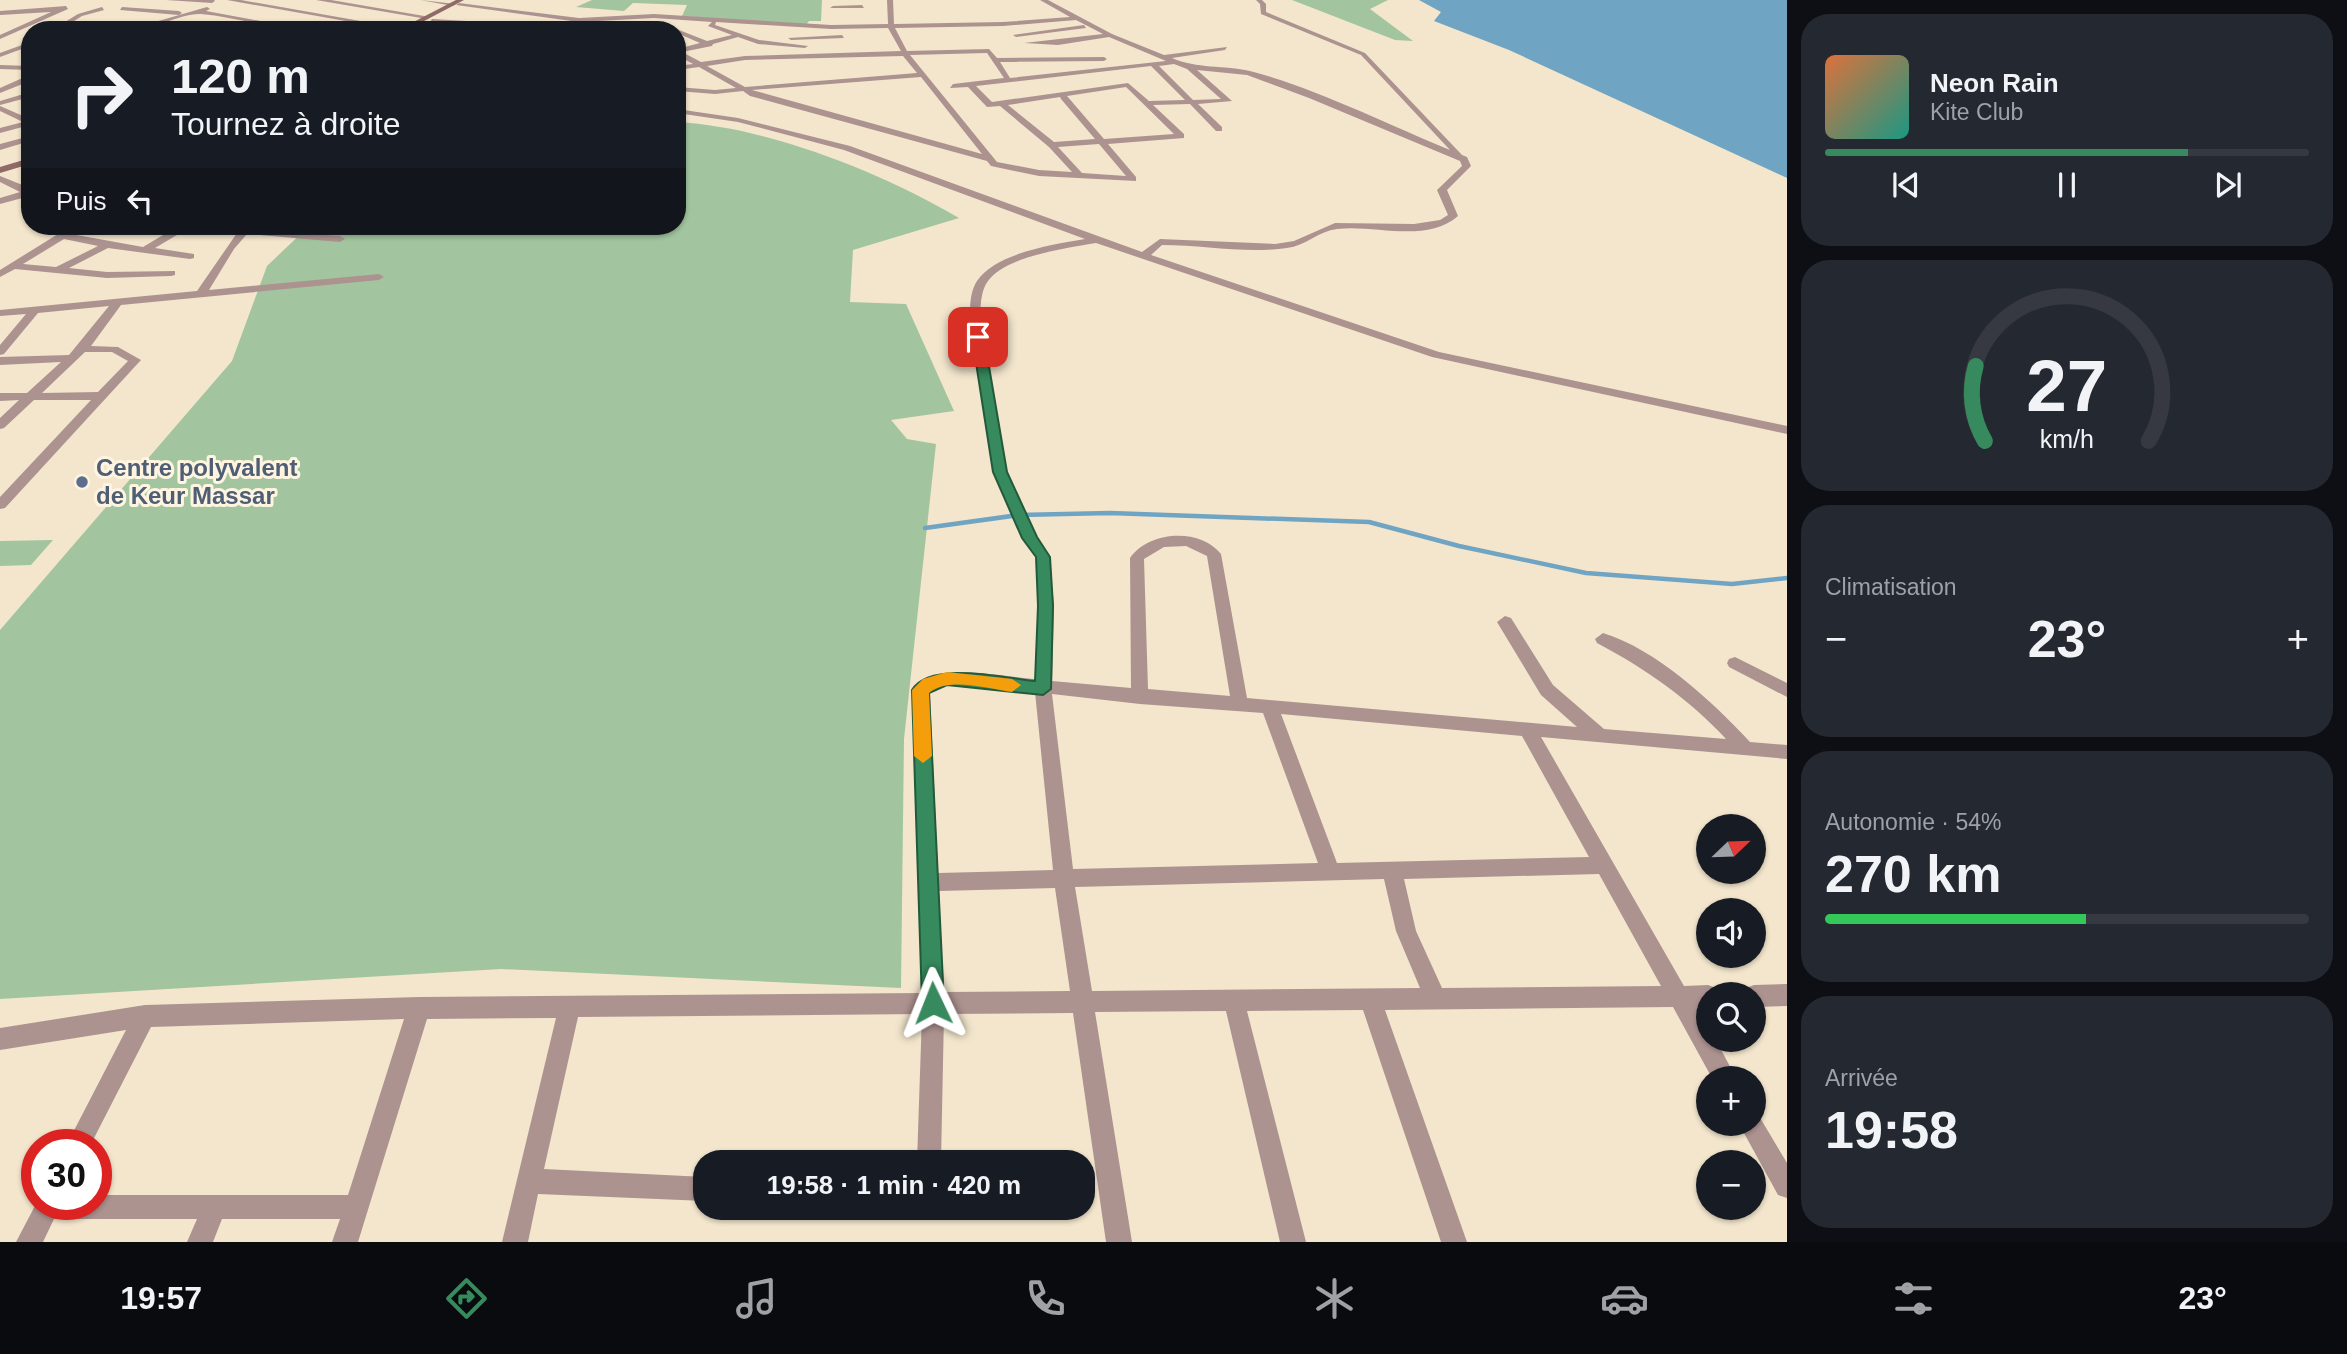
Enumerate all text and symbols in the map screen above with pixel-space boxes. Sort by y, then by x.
icon: right [56,49,147,140]
text: 120 m [171,49,310,103]
text: Neon Rain [1930,68,2059,98]
text: Kite Club [1930,99,2023,125]
text: Tournez à droite [171,106,400,142]
icon: previous [1887,166,1925,204]
icon: pause [2048,166,2086,204]
icon: next [2209,166,2247,204]
icon: left [121,182,159,220]
text: Puis [56,186,107,216]
pin [948,307,1008,367]
icon: arrive [959,318,997,356]
text: 27 [2027,346,2107,427]
text: km/h [2040,425,2094,453]
place label: Centre polyvalent de Keur Massar [96,454,297,509]
marker: Centre polyvalent de Keur Massar [74,474,90,490]
text: Climatisation [1825,574,1957,600]
text: 23° [2028,610,2106,668]
text: − [1825,618,1847,660]
text: + [2287,618,2309,660]
text: Autonomie · 54% [1825,809,2001,835]
north arrow [1696,814,1766,884]
map controls [1696,814,1766,1220]
text: 270 km [1825,845,2001,903]
button: sound [1696,898,1766,968]
position arrow [896,966,970,1040]
button: search [1696,982,1766,1052]
text: Arrivée [1825,1065,1898,1091]
button: + [1696,1066,1766,1136]
text: 19:58 [1825,1101,1958,1159]
speed limit sign: 30 [21,1129,112,1220]
button: − [1696,1150,1766,1220]
text: 19:58 · 1 min · 420 m [767,1170,1021,1200]
icon: directions [442,1274,491,1323]
icon: music [732,1274,781,1323]
icon: phone [1021,1274,1070,1323]
icon: climate [1310,1274,1359,1323]
icon: car [1600,1274,1649,1323]
icon: filters [1889,1274,1938,1323]
text: 19:57 [120,1280,202,1316]
text: 23° [2178,1280,2227,1316]

